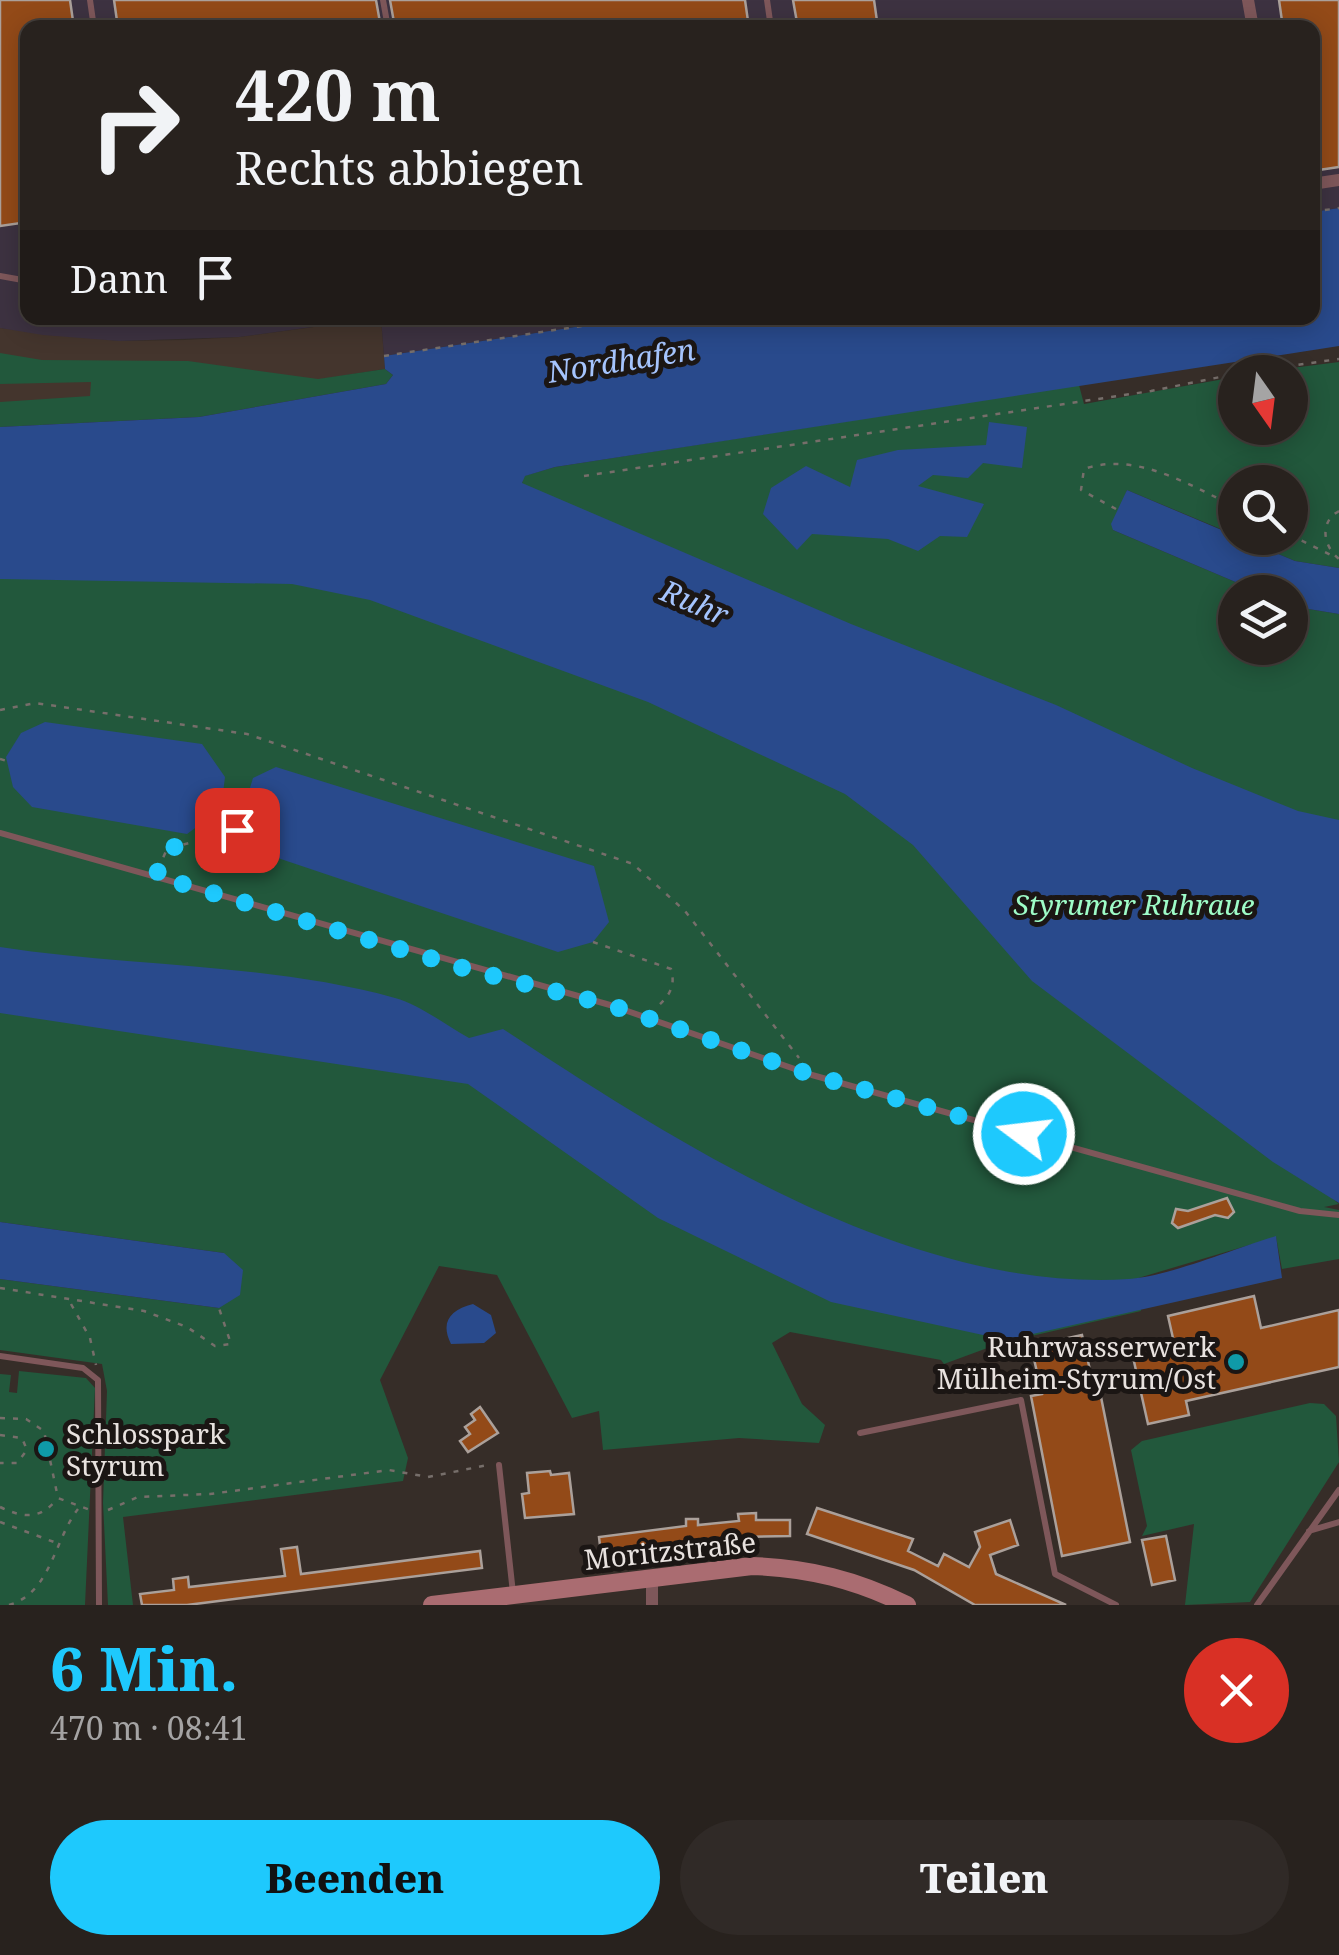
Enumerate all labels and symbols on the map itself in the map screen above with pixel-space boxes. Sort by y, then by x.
water label: Nordhafen [543,328,698,392]
north arrow [1218,355,1308,445]
water label: Ruhr [654,569,736,635]
pin [195,788,280,873]
park label: Styrumer Ruhraue [1014,885,1255,923]
position arrow [972,1082,1076,1186]
place label: Ruhrwasserwerk Mülheim-Styrum/Ost [937,1327,1217,1397]
marker: Ruhrwasserwerk Mülheim-Styrum/Ost [1225,1351,1247,1373]
place label: Schlosspark Styrum [66,1414,226,1484]
marker: Schlosspark Styrum [35,1438,57,1460]
street label: Moritzstraße [582,1522,758,1578]

